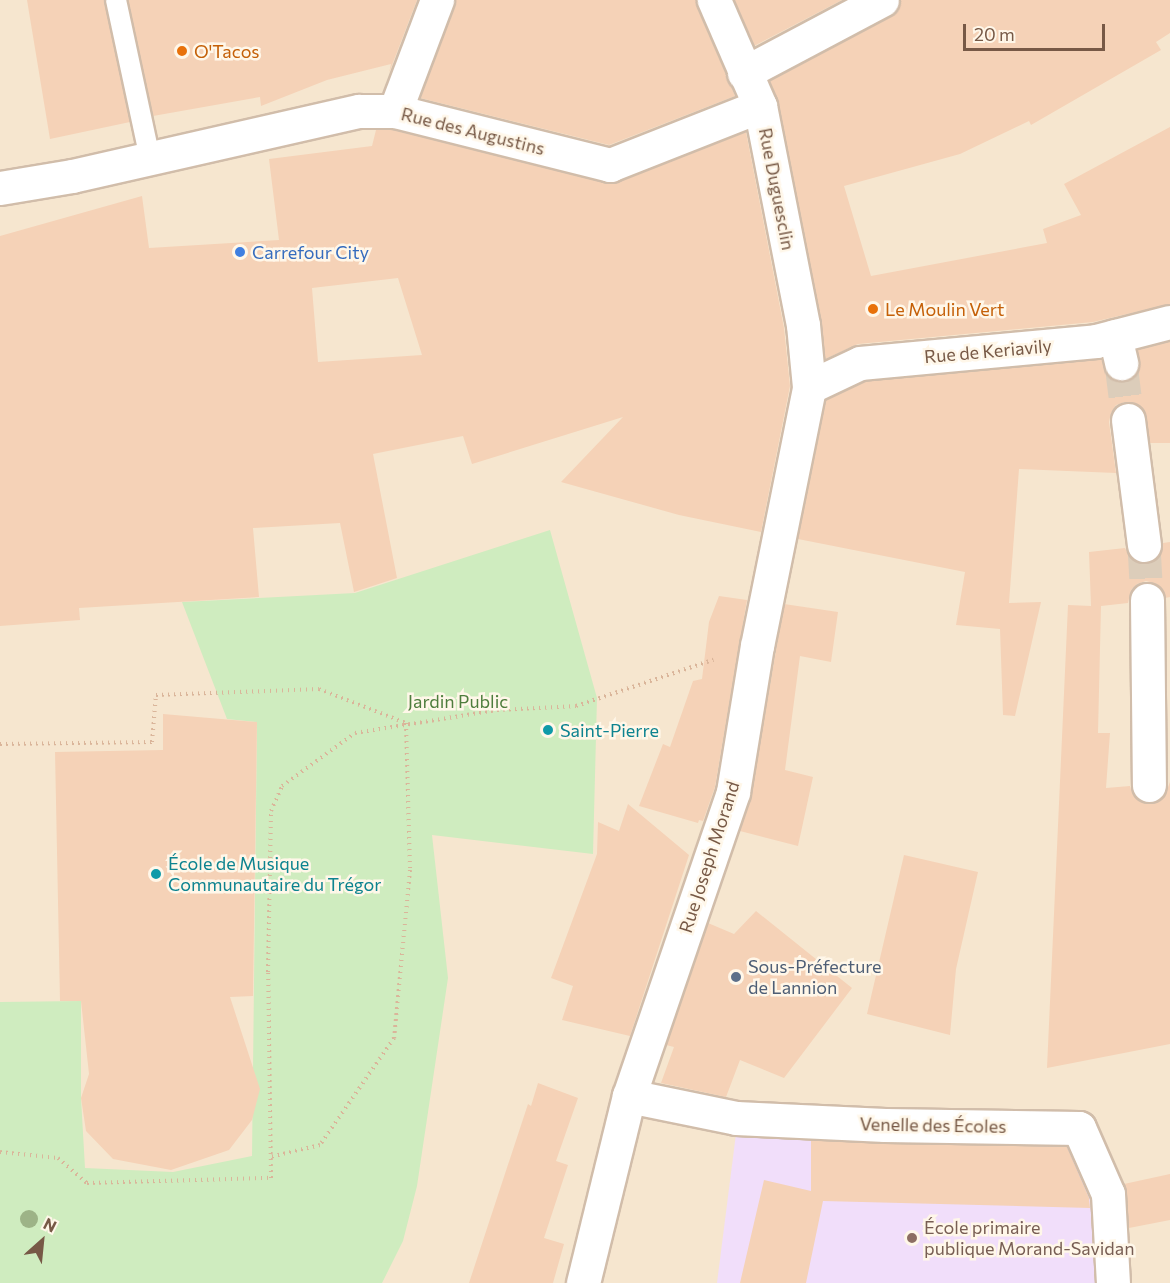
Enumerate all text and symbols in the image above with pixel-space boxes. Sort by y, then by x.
scale bar [966,12,1108,50]
text: 20 m [974,23,1015,45]
place label: O'Tacos [194,40,259,62]
marker: O'Tacos [175,44,189,58]
street label: Rue des Augustins [399,103,547,159]
street label: Rue Duguesclin [755,126,799,252]
place label: Carrefour City [252,241,369,263]
marker: Carrefour City [233,245,247,259]
place label: Le Moulin Vert [885,298,1004,320]
marker: Le Moulin Vert [866,302,880,316]
street label: Rue de Keriavily [923,335,1053,367]
park label: Jardin Public [408,690,508,712]
place label: Saint-Pierre [560,719,659,741]
marker: Saint-Pierre [541,723,555,737]
street label: Rue Joseph Morand [674,779,744,935]
place label: École de Musique Communautaire du Trégor [168,853,381,896]
marker: École de Musique Communautaire du Trégor [149,867,163,881]
place label: Sous-Préfecture de Lannion [748,956,882,998]
marker: Sous-Préfecture de Lannion [729,970,743,984]
street label: Venelle des Écoles [860,1113,1006,1137]
north arrow [12,1211,72,1271]
text: N [41,1213,60,1236]
place label: École primaire publique Morand-Savidan [924,1217,1134,1260]
marker: École primaire publique Morand-Savidan [905,1231,919,1245]

